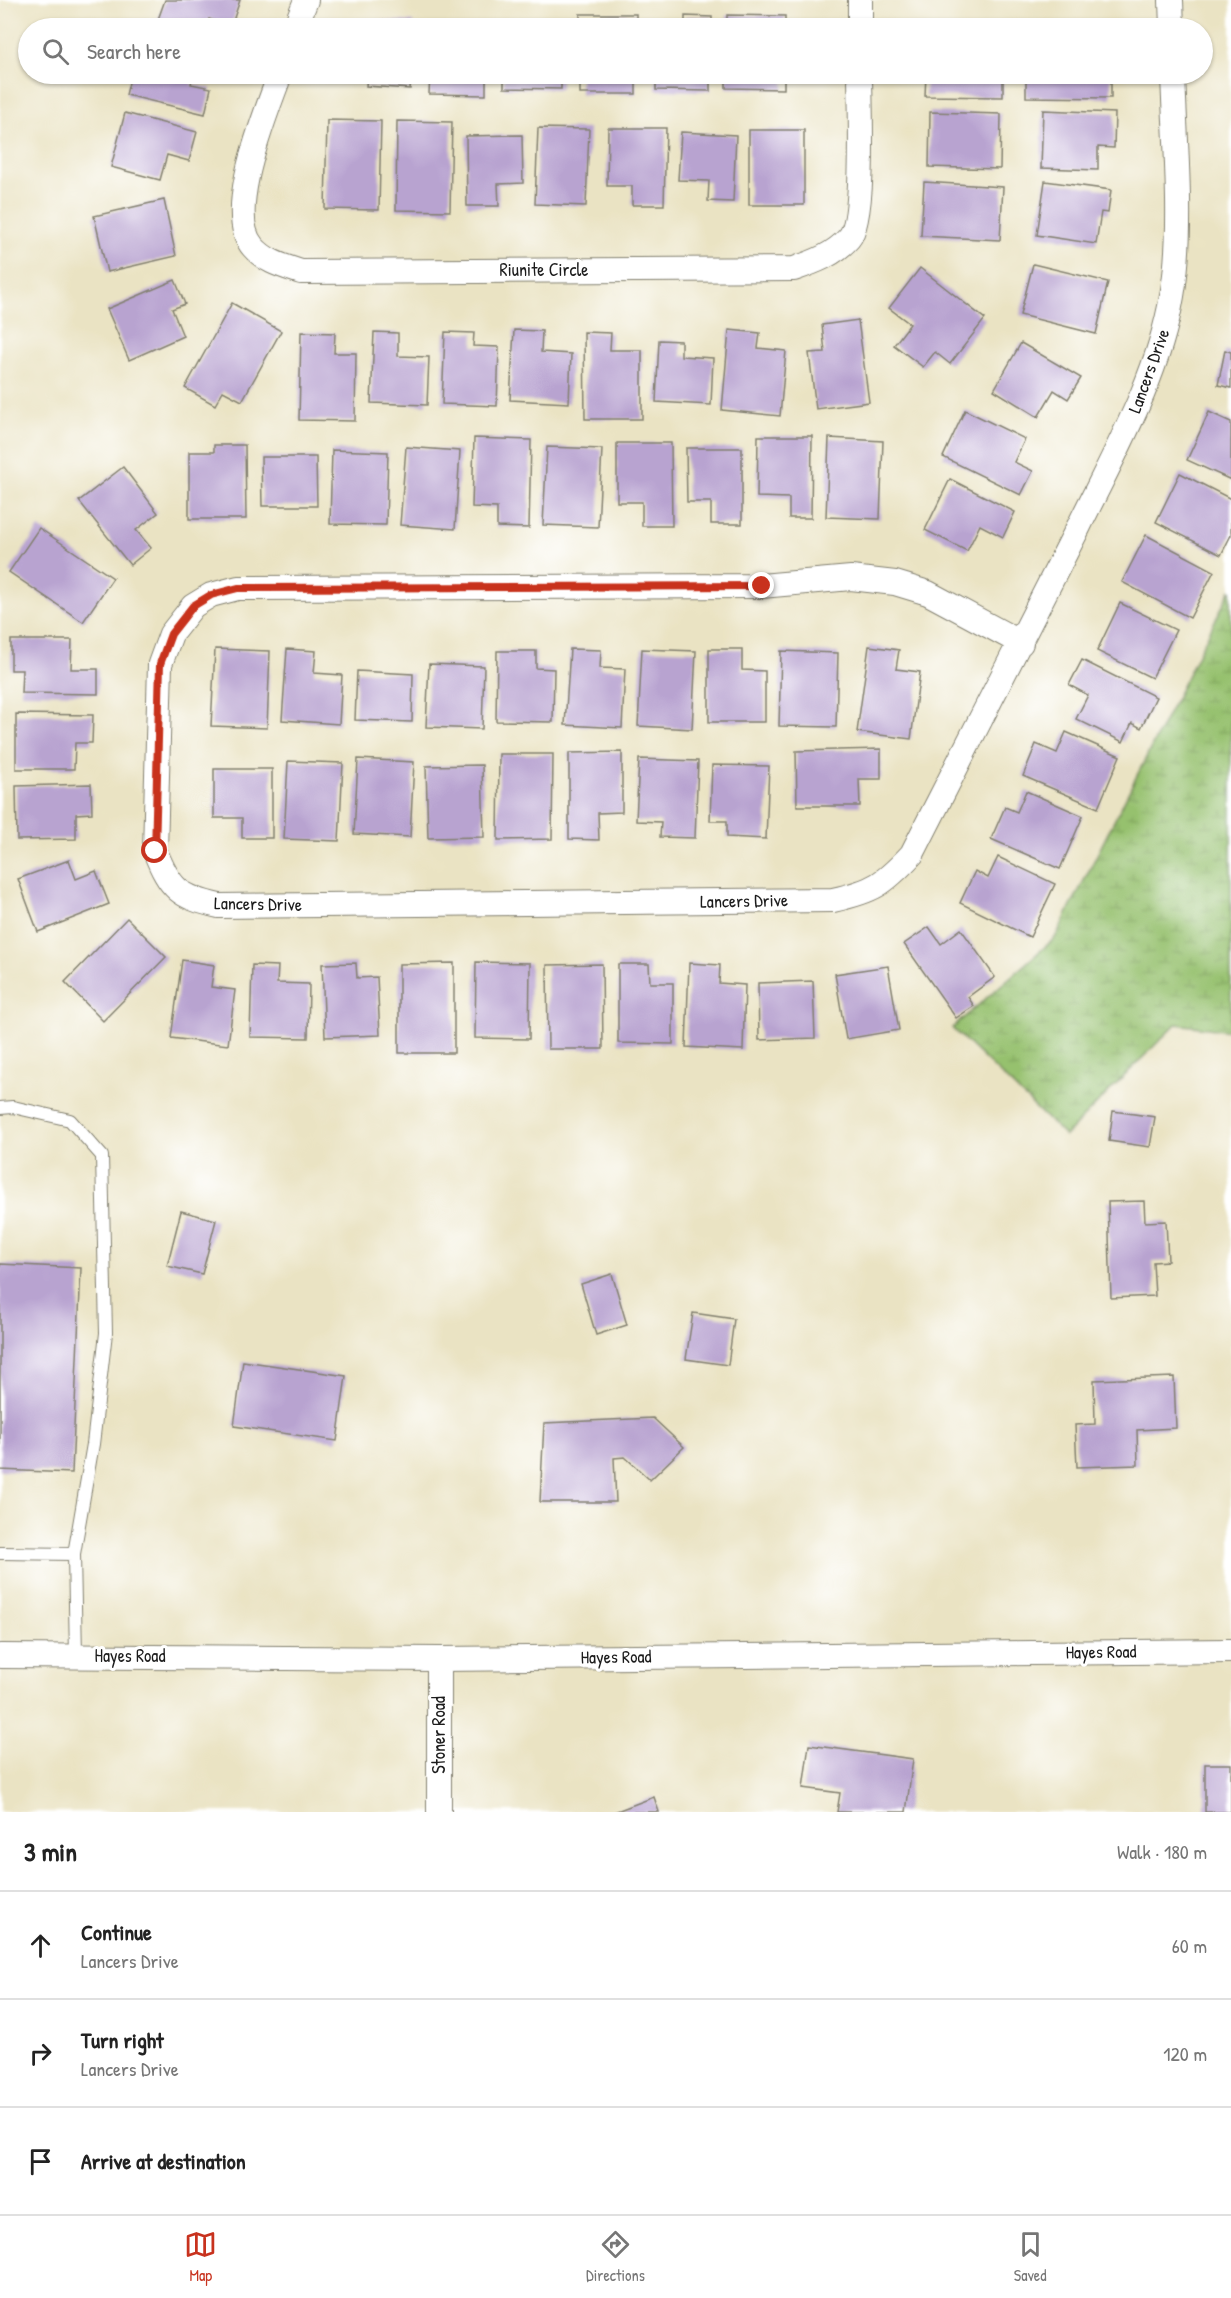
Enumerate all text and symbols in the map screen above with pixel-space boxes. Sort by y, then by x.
search box [18,18,1213,84]
icon: search [39,35,72,68]
text: Search here [87,36,181,66]
street label: Riunite Circle [500,257,588,282]
street label: Lancers Drive [1122,325,1175,416]
route end [748,572,774,598]
route start [141,837,167,863]
street label: Lancers Drive [700,887,788,914]
street label: Lancers Drive [214,890,302,917]
street label: Hayes Road [1065,1638,1137,1665]
street label: Hayes Road [95,1643,165,1668]
street label: Hayes Road [580,1643,652,1670]
street label: Stoner Road [426,1696,451,1774]
text: 3 min [24,1834,77,1869]
text: Walk · 180 m [1117,1838,1207,1865]
text: Continue [81,1917,152,1947]
icon: ahead [24,1929,57,1962]
text: 60 m [1172,1932,1207,1959]
text: Lancers Drive [81,1947,179,1974]
text: Turn right [81,2025,164,2055]
icon: right [24,2037,57,2070]
text: 120 m [1163,2040,1207,2067]
text: Lancers Drive [81,2055,179,2082]
icon: arrive [24,2145,57,2178]
text: Arrive at destination [81,2146,246,2176]
tab: Map [184,2228,217,2286]
tab: Directions [586,2228,645,2286]
tab: Saved [1014,2228,1047,2286]

